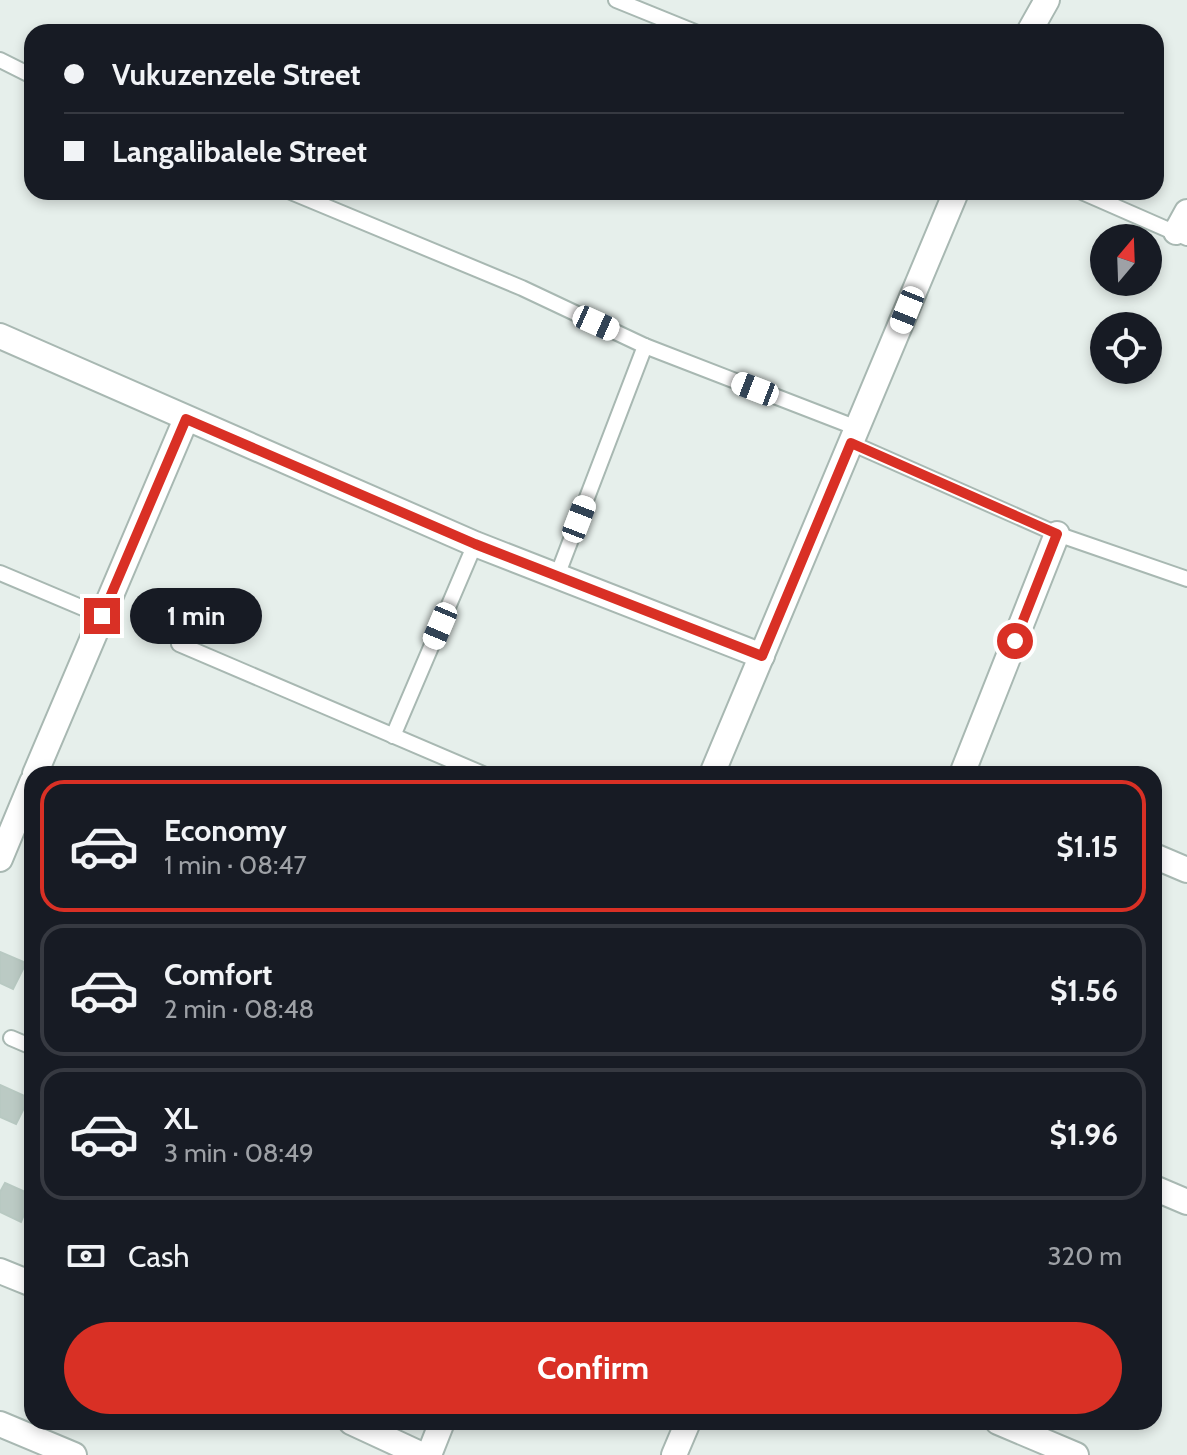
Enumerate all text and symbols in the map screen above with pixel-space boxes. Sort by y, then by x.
text: Vukuzenzele Street [112,56,361,93]
text: Langalibalele Street [112,133,367,170]
north arrow [1090,224,1162,296]
map controls [1090,224,1162,384]
car [887,283,927,337]
car [569,302,623,344]
button: locate [1090,312,1162,384]
car [728,369,782,409]
car [559,492,599,546]
callout: 1 min [130,588,262,644]
route end [84,598,120,634]
car [420,599,460,653]
text: 1 min [167,600,225,632]
route start [997,623,1033,659]
icon: car [68,810,140,882]
text: Economy [164,812,287,849]
text: $1.15 [1056,828,1118,865]
text: 1 min · 08:47 [164,849,306,881]
icon: car [68,954,140,1026]
text: Comfort [164,956,272,993]
text: $1.56 [1050,972,1118,1009]
text: 2 min · 08:48 [164,993,314,1025]
icon: car [68,1098,140,1170]
text: XL [164,1100,198,1137]
text: $1.96 [1050,1116,1118,1153]
text: 3 min · 08:49 [164,1137,314,1169]
icon: cash [64,1234,108,1278]
text: Cash [128,1238,190,1275]
text: 320 m [1048,1240,1122,1272]
button: Confirm [64,1322,1122,1414]

